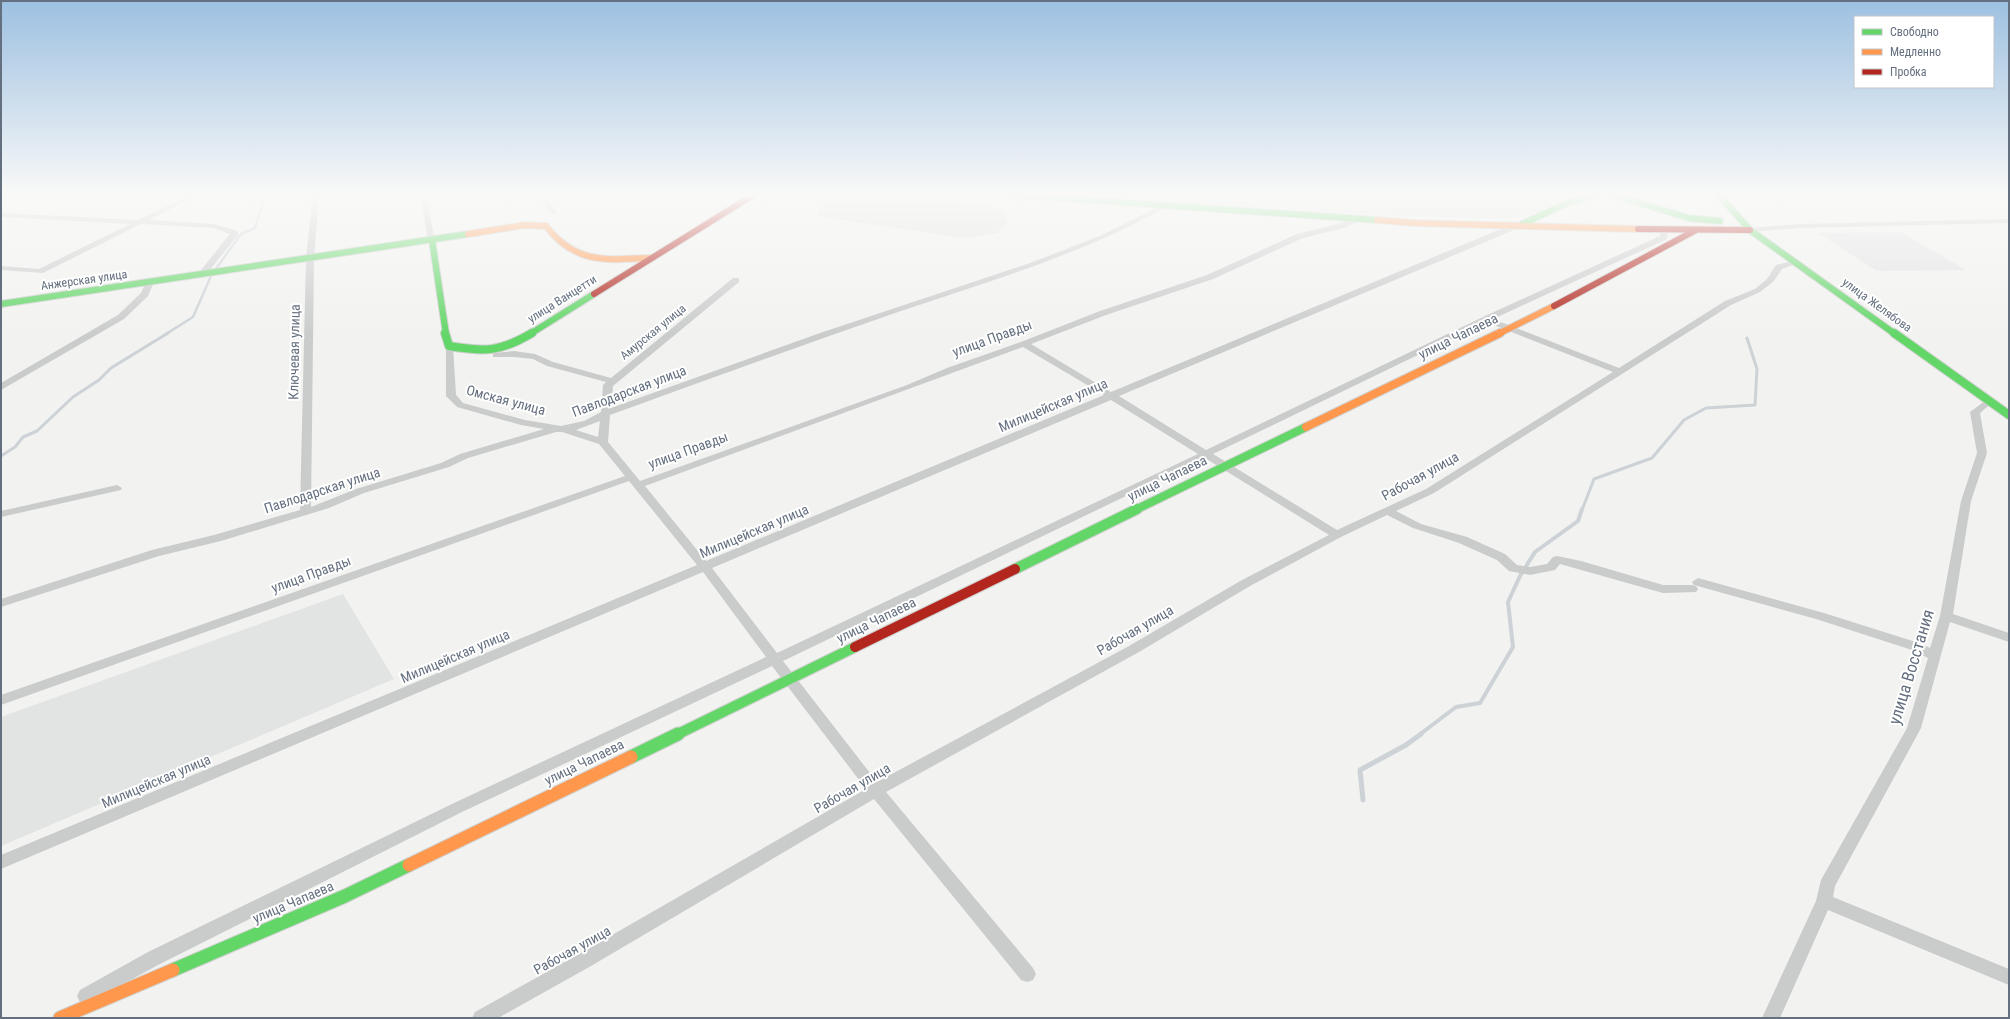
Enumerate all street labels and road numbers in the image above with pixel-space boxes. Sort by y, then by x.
street label: Анжерская улица [40,267,128,293]
street label: улица Ванцетти [525,272,599,326]
street label: улица Желябова [1840,275,1915,335]
street label: Амурская улица [617,301,689,363]
street label: Ключевая улица [285,304,303,400]
street label: улица Чапаева [1416,310,1500,362]
street label: улица Правды [950,316,1034,360]
street label: Павлодарская улица [570,362,688,420]
street label: Милицейская улица [996,375,1110,435]
street label: Омская улица [465,382,547,418]
street label: улица Правды [646,428,730,472]
street label: Рабочая улица [1379,448,1461,504]
street label: улица Чапаева [1125,452,1209,504]
street label: Павлодарская улица [262,464,382,516]
street label: Милицейская улица [697,501,811,561]
street label: улица Правды [269,552,353,596]
street label: улица Чапаева [834,594,918,646]
street label: Рабочая улица [1094,602,1176,658]
street label: улица Восстания [1884,607,1938,727]
street label: Милицейская улица [398,626,512,686]
street label: улица Чапаева [542,736,626,788]
street label: Милицейская улица [99,751,213,811]
street label: Рабочая улица [811,760,893,816]
street label: улица Чапаева [250,878,336,926]
street label: Рабочая улица [531,922,613,978]

